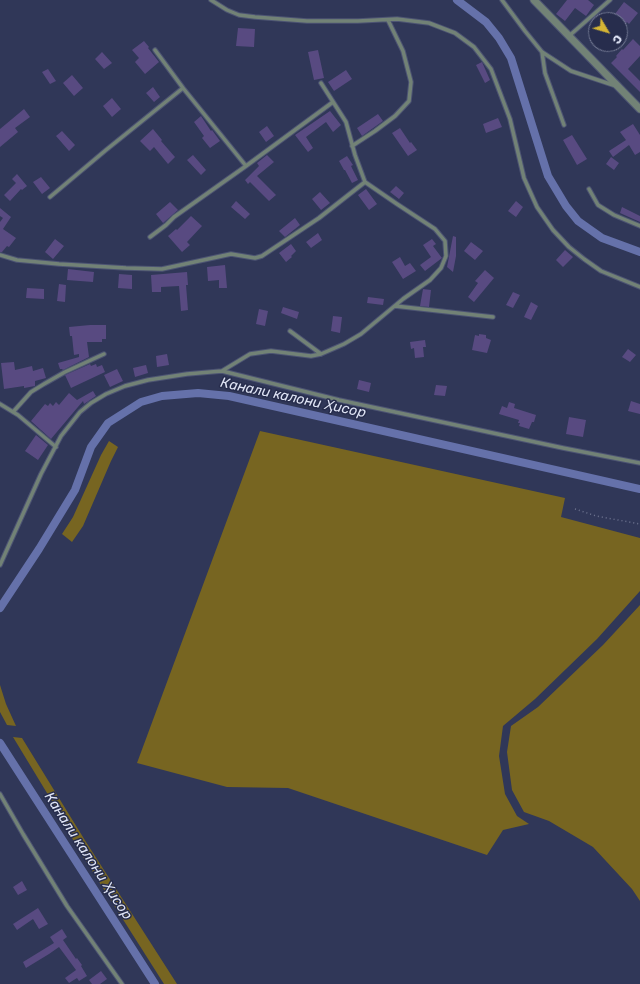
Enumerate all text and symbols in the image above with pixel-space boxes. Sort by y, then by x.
north arrow [588,12,628,52]
text: С [610,32,625,46]
water label: Канали калони Ҳисор [219,374,367,422]
water label: Канали калони Ҳисор [41,789,135,923]

